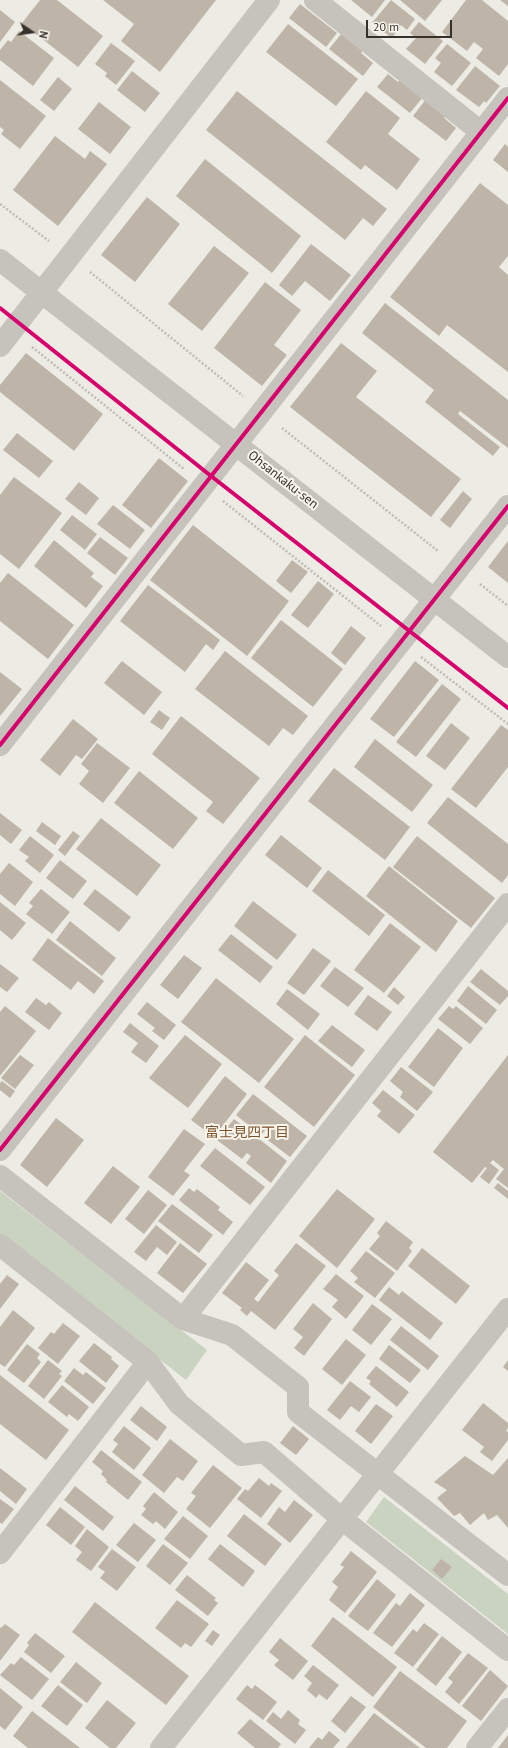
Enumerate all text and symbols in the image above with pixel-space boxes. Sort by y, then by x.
north arrow [12,12,52,52]
scale bar [368,12,454,38]
text: 20 m [373,19,399,34]
text: N [36,30,51,40]
street label: Ohsankaku-sen [245,448,321,512]
district label: 富士見四丁目 [205,1125,289,1141]

